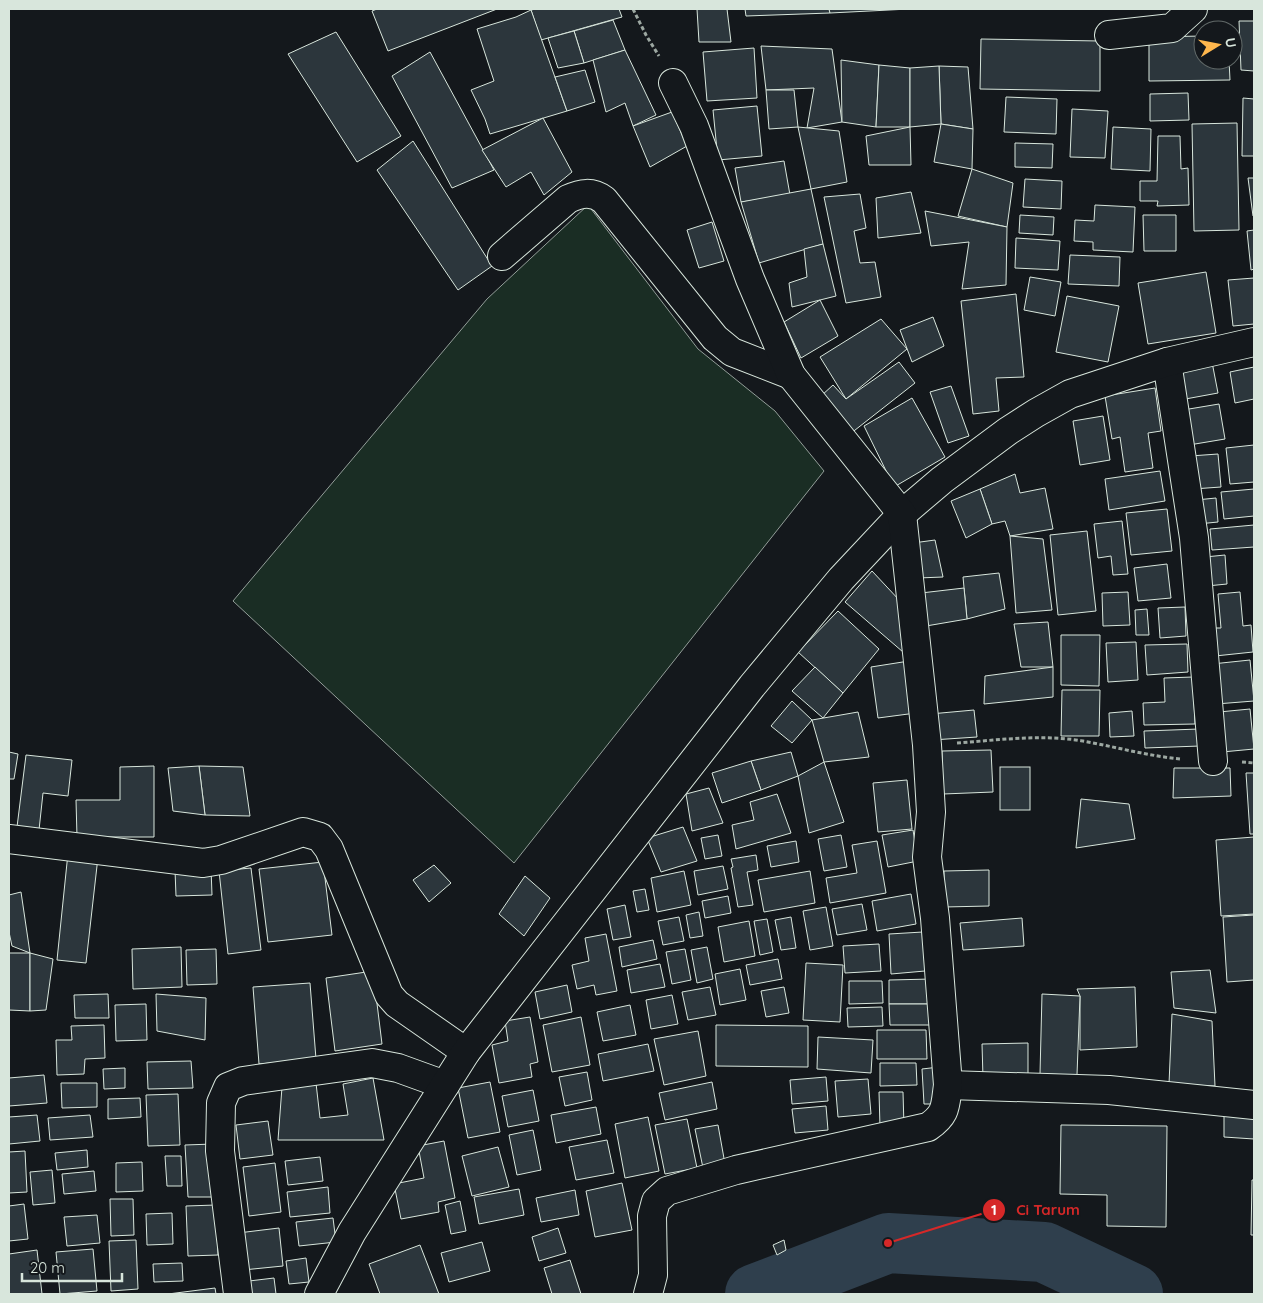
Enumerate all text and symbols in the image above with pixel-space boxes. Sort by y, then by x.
north arrow [1193,20,1243,70]
text: U [1221,36,1241,49]
callout: Ci Tarum [982,1195,1090,1225]
text: 1 [991,1200,997,1219]
text: Ci Tarum [1016,1200,1080,1219]
scale bar [22,1250,122,1282]
text: 20 m [30,1258,65,1277]

